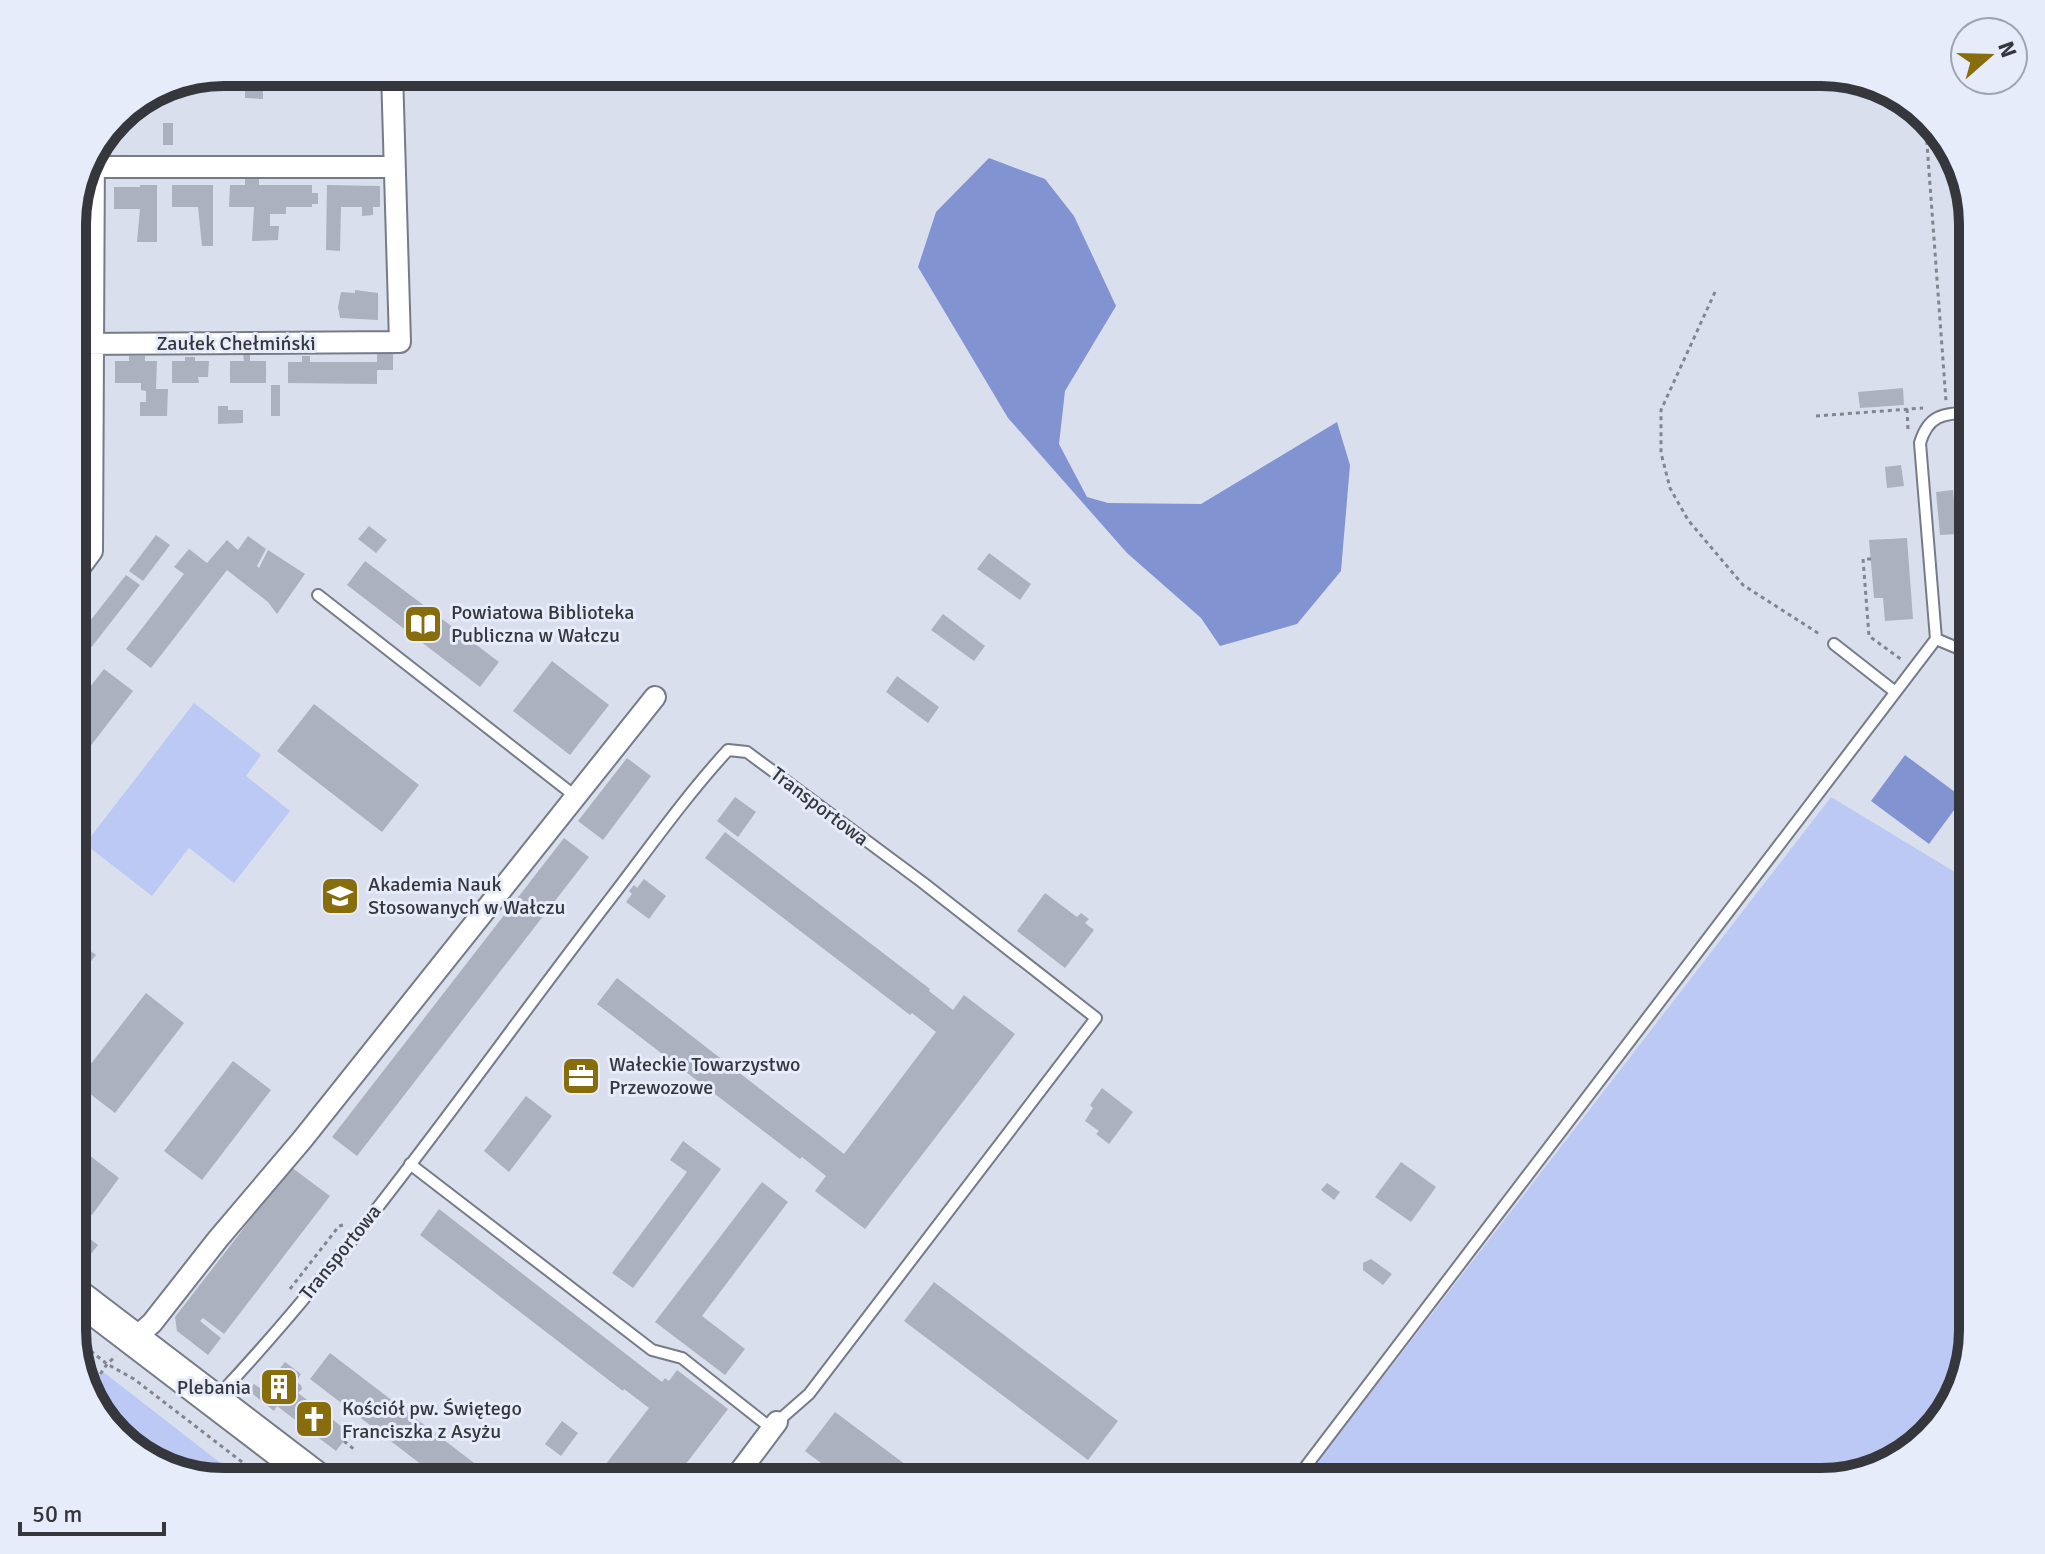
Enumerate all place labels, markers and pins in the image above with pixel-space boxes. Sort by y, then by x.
place label: Powiatowa Biblioteka Publiczna w Wałczu [451,600,634,648]
library icon: Powiatowa Biblioteka Publiczna w Wałczu [402,603,444,645]
place label: Akademia Nauk Stosowanych w Wałczu [368,872,565,920]
school or university icon: Akademia Nauk Stosowanych w Wałczu [319,875,361,917]
place label: Wałeckie Towarzystwo Przewozowe [609,1052,800,1100]
office icon: Wałeckie Towarzystwo Przewozowe [560,1055,602,1097]
building icon: Plebania [258,1366,300,1408]
place label: Plebania [177,1375,251,1400]
place label: Kościół pw. Świętego Franciszka z Asyżu [342,1396,522,1444]
church icon: Kościół pw. Świętego Franciszka z Asyżu [293,1398,335,1440]

